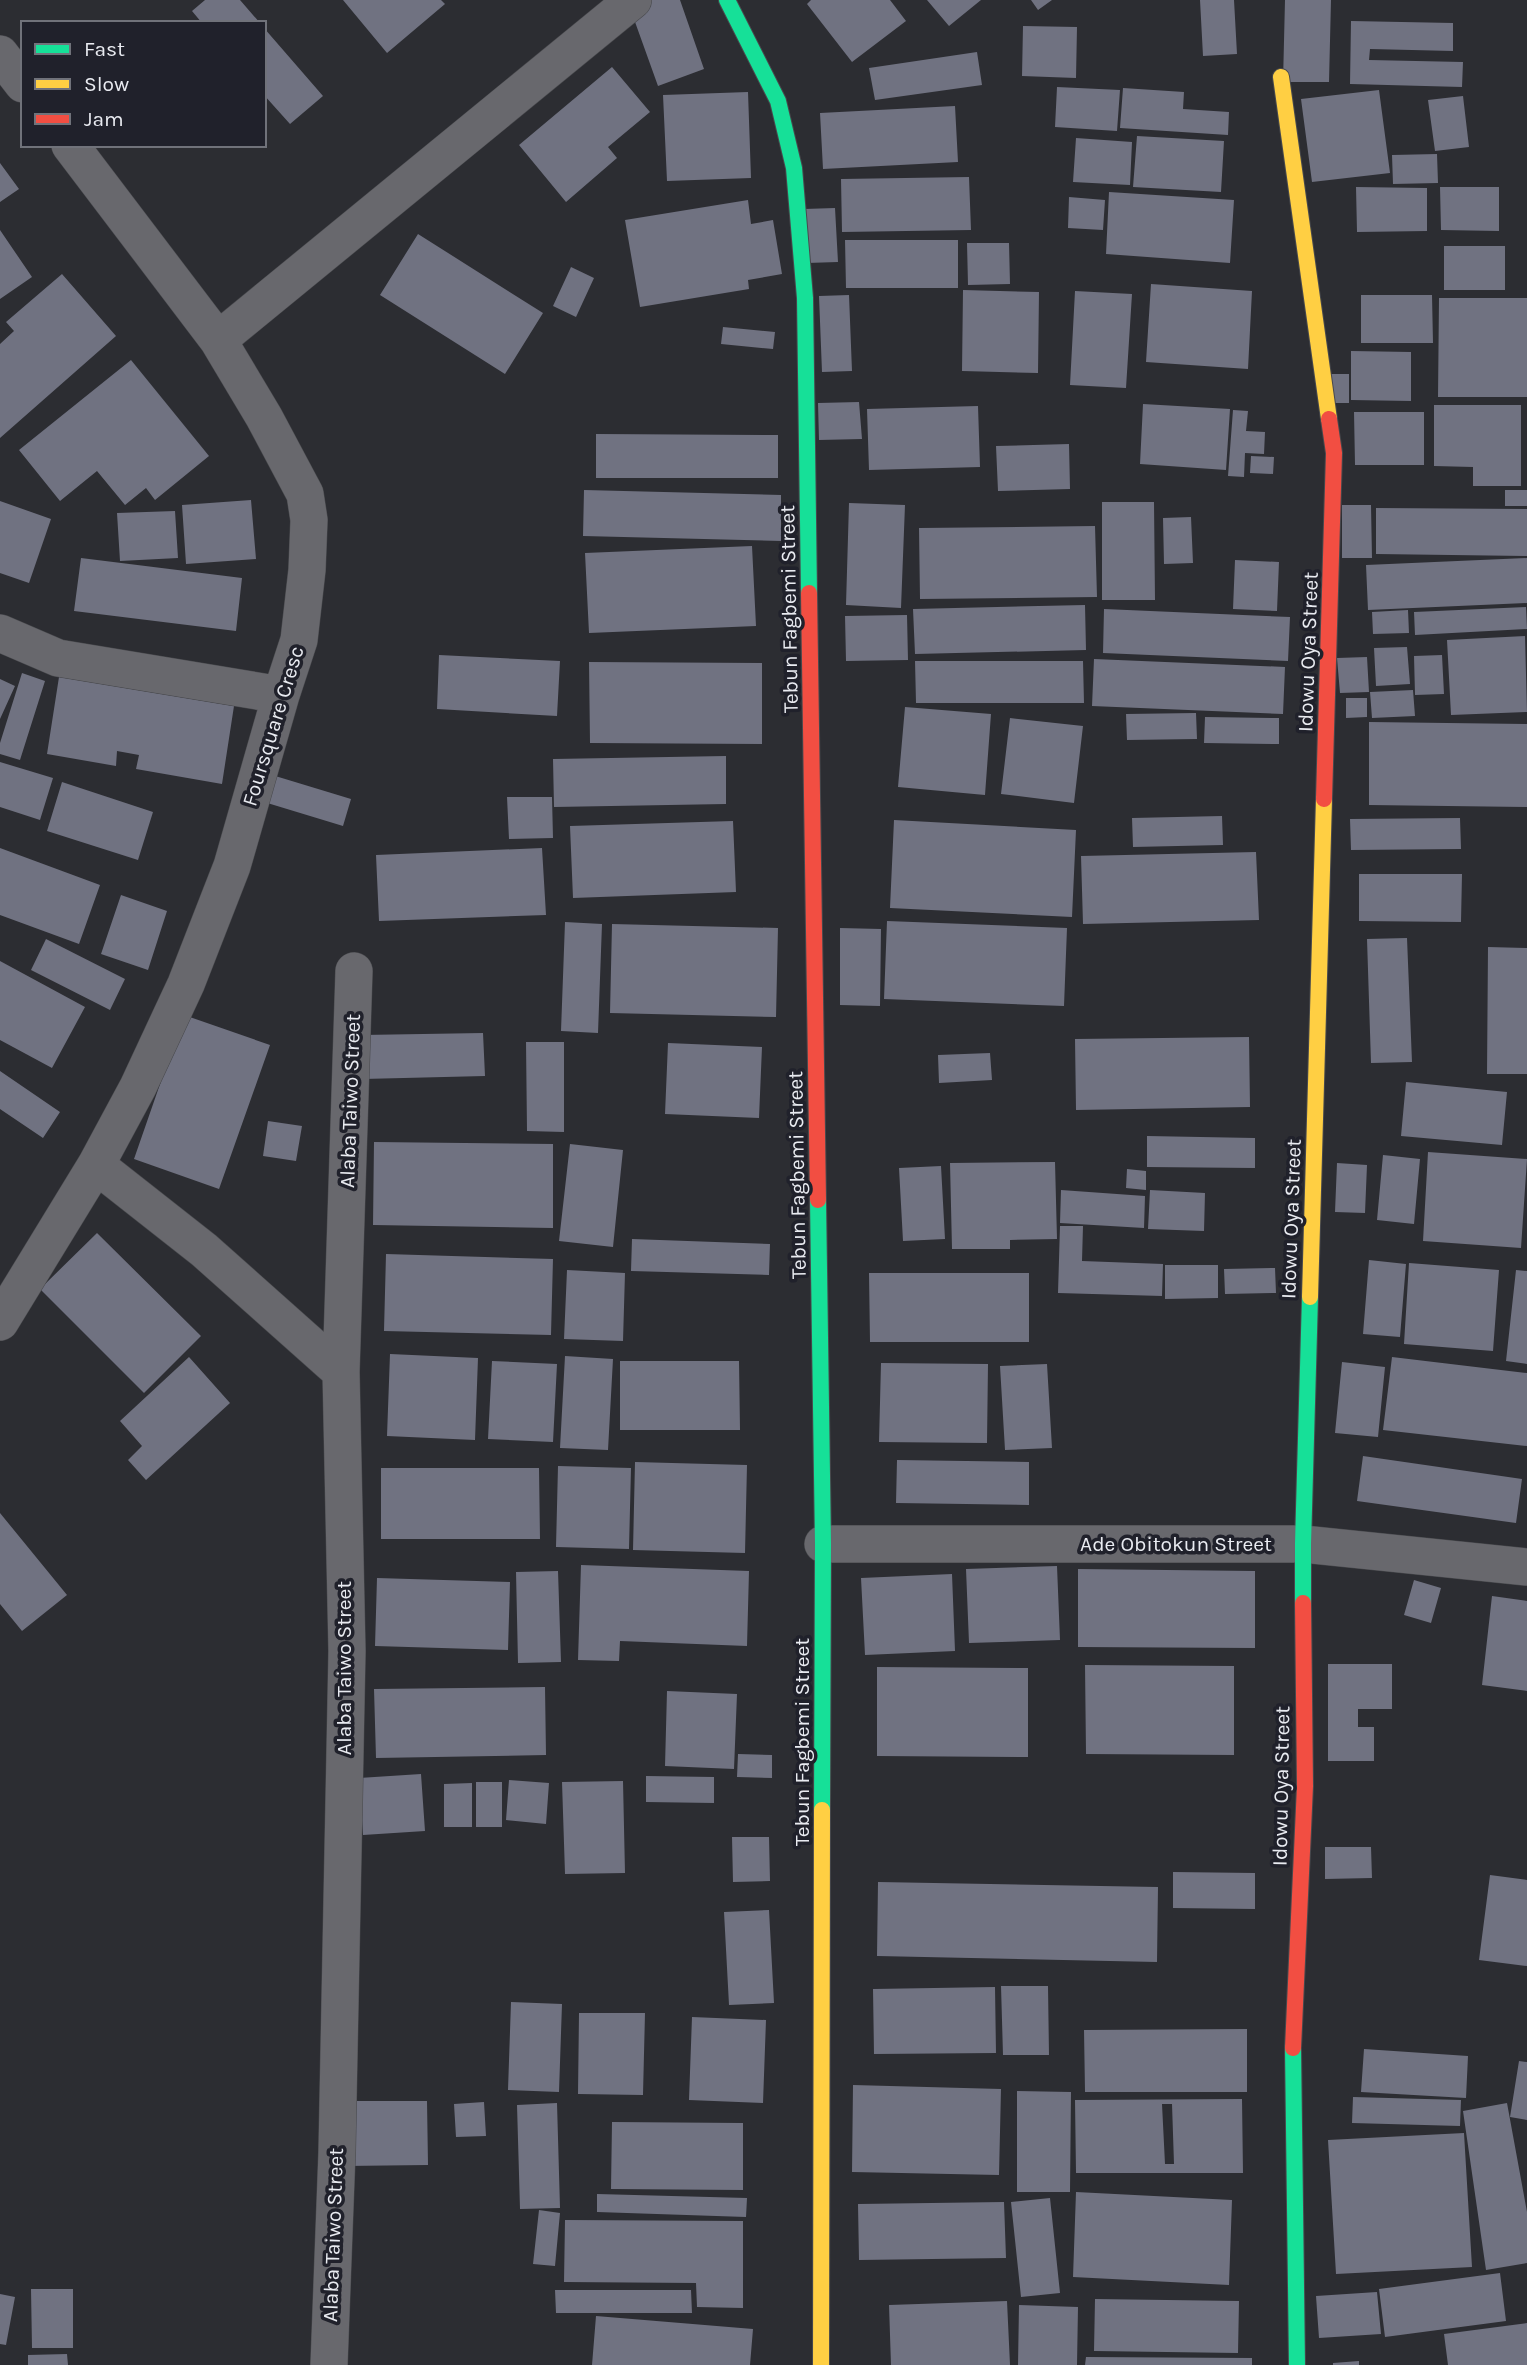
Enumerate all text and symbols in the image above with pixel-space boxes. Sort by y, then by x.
legend [21,21,266,147]
text: Fast [84,37,125,61]
text: Slow [84,72,129,96]
text: Jam [84,107,124,131]
street label: Tebun Fagbemi Street [775,505,803,713]
street label: Idowu Oya Street [1293,571,1323,732]
street label: Foursquare Cresc [237,643,309,809]
street label: Alaba Taiwo Street [335,1013,365,1189]
street label: Tebun Fagbemi Street [783,1071,811,1279]
street label: Idowu Oya Street [1276,1138,1306,1299]
street label: Ade Obitokun Street [1080,1532,1272,1556]
street label: Alaba Taiwo Street [332,1581,356,1755]
street label: Tebun Fagbemi Street [790,1638,814,1846]
street label: Idowu Oya Street [1268,1706,1294,1866]
street label: Alaba Taiwo Street [318,2147,348,2323]

